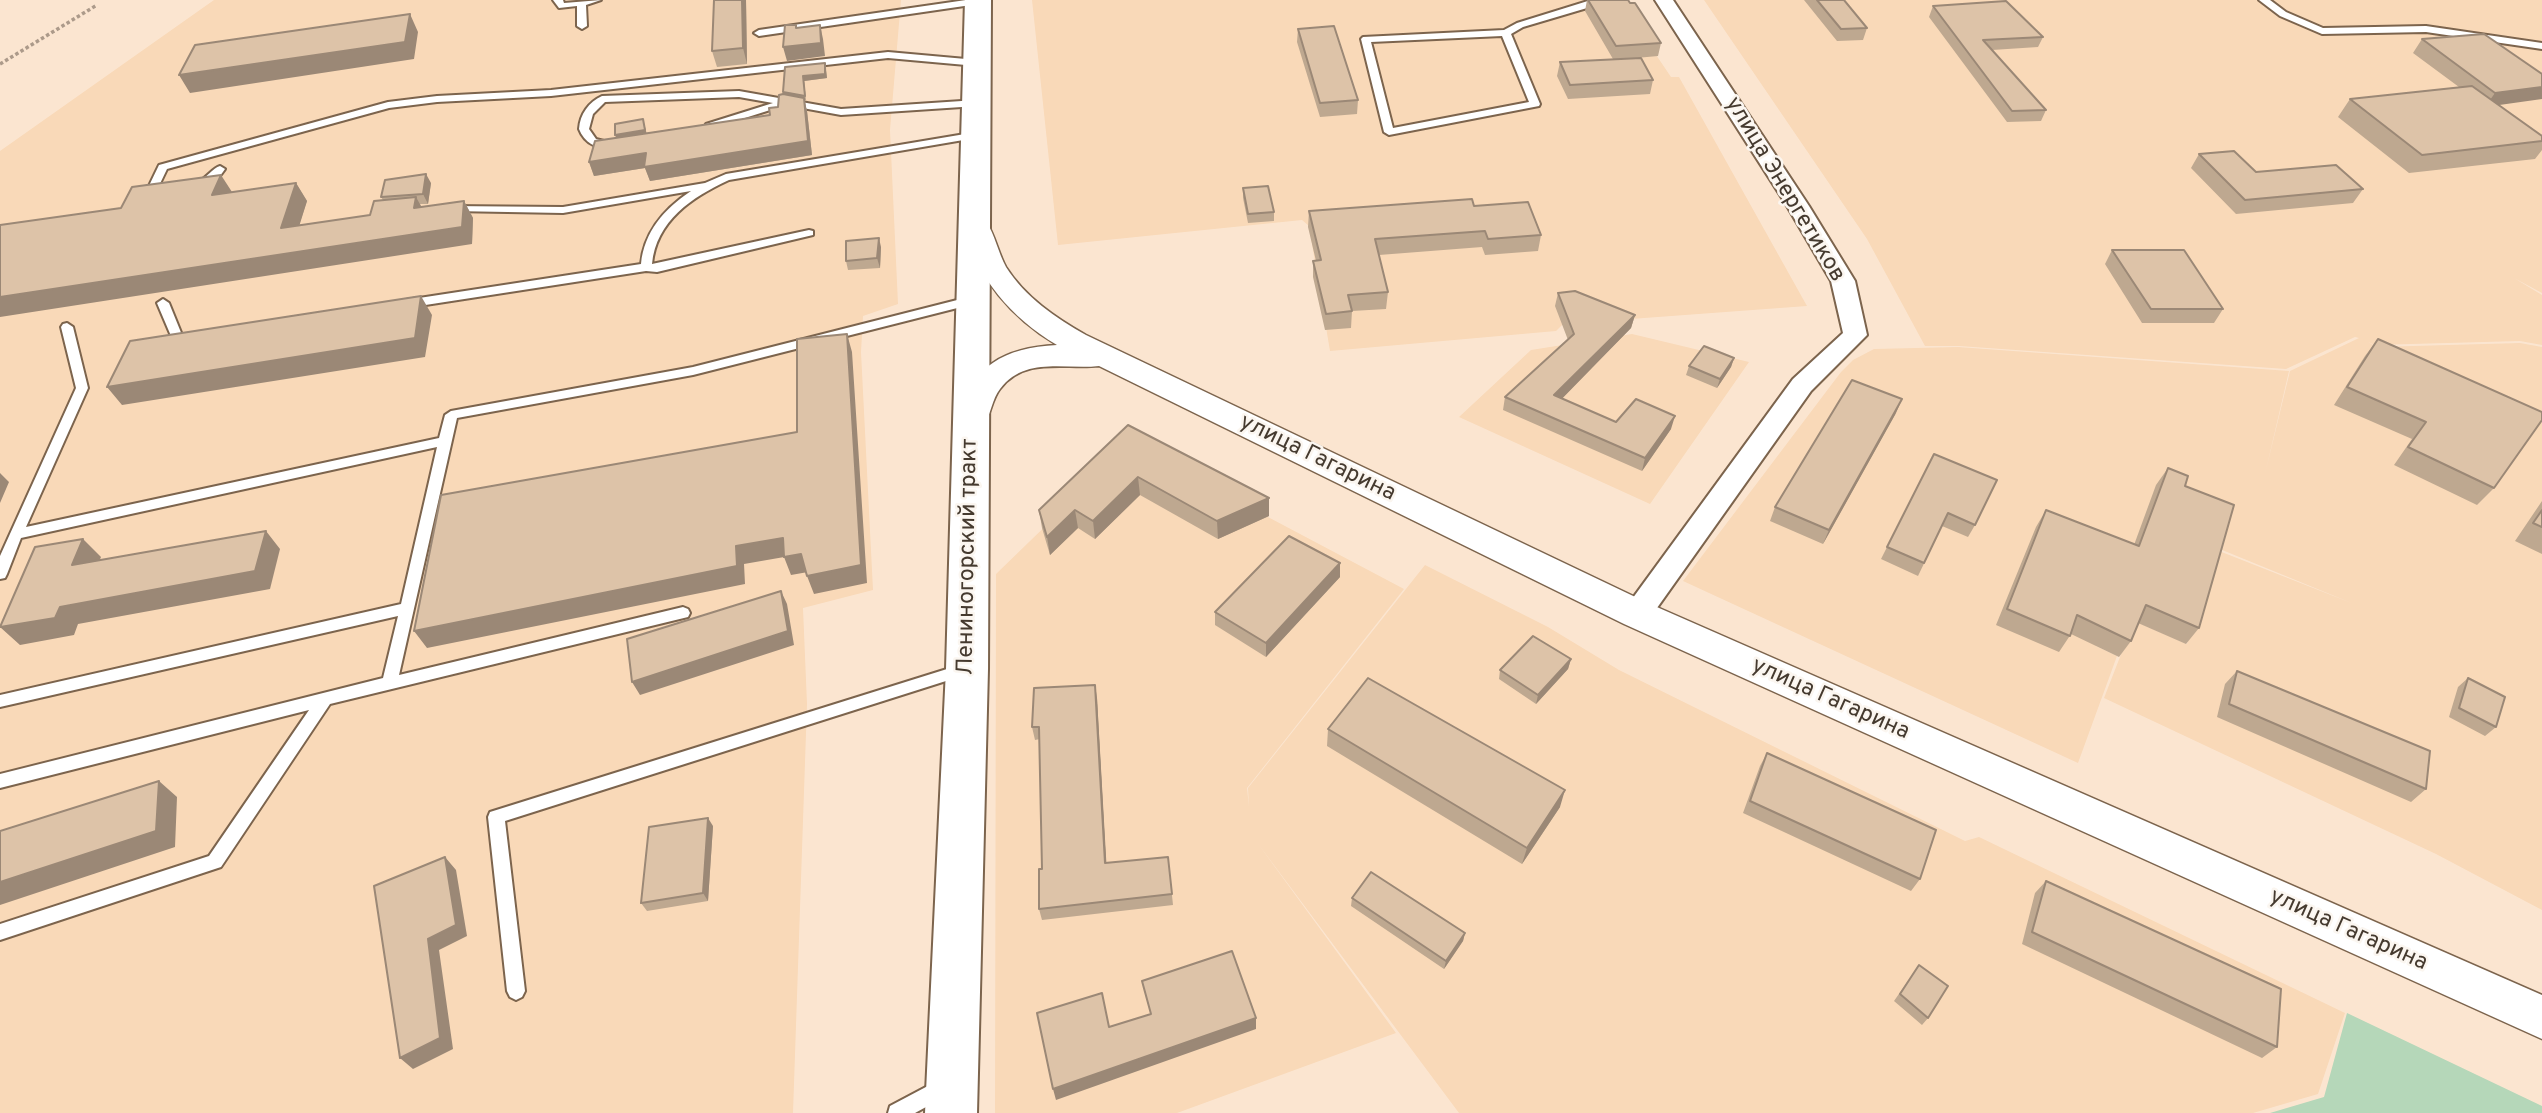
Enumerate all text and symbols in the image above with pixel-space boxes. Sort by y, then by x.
street label: улица Энергетиков [1718,93,1850,287]
street label: улица Гагарина [1234,409,1400,509]
street label: Лениногорский тракт [953,438,985,676]
street label: улица Гагарина [1747,653,1913,747]
street label: улица Гагарина [2265,884,2431,978]

